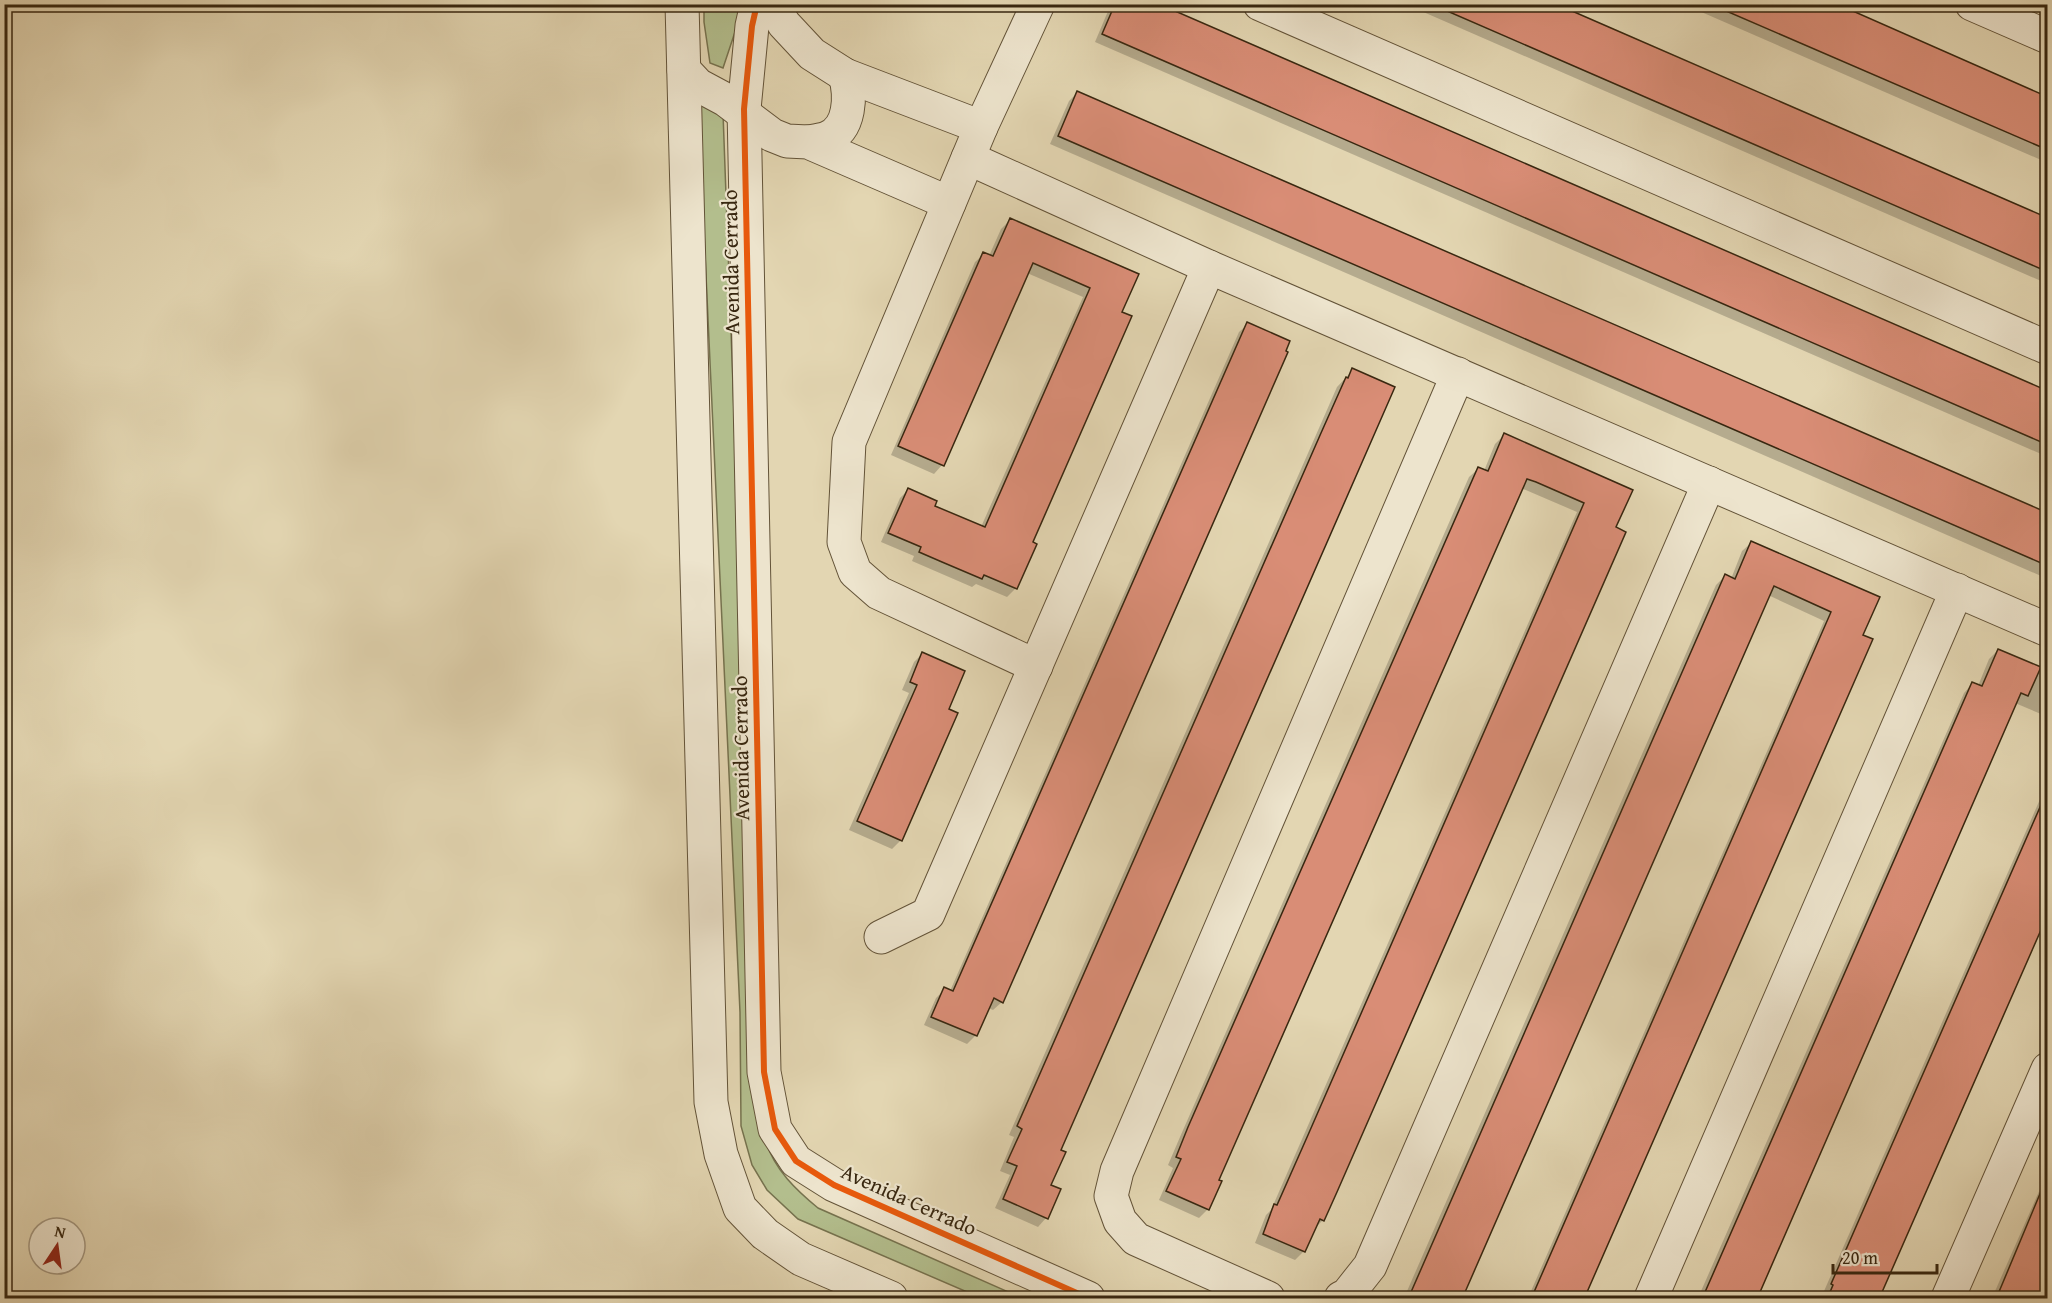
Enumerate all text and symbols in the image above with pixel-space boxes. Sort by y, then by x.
street label: Avenida Cerrado [714,189,747,335]
street label: Avenida Cerrado [724,675,757,821]
street label: Avenida Cerrado [837,1156,982,1243]
north arrow [27,1216,87,1276]
text: N [52,1218,69,1244]
scale bar [1833,1237,1936,1275]
text: 20 m [1842,1244,1878,1271]

